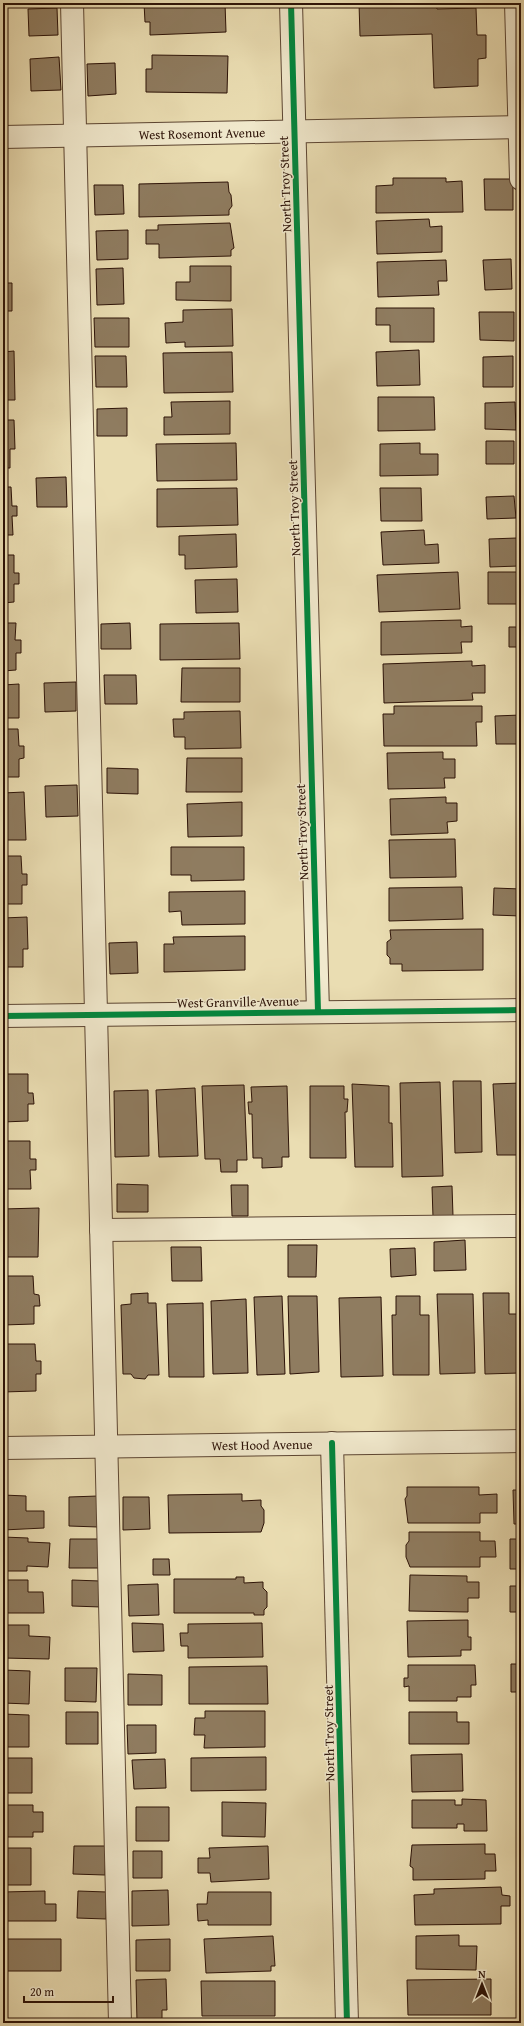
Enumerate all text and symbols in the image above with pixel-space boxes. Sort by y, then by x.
street label: West Rosemont Avenue [138,122,266,144]
street label: North Troy Street [274,135,296,233]
street label: North Troy Street [283,459,305,557]
street label: North Troy Street [291,783,313,881]
street label: West Granville Avenue [177,991,299,1013]
street label: West Hood Avenue [211,1434,313,1455]
street label: North Troy Street [319,1684,339,1781]
north arrow [462,1964,502,2004]
text: N [478,1966,486,1982]
scale bar [24,1978,113,2004]
text: 20 m [30,1983,54,2000]

